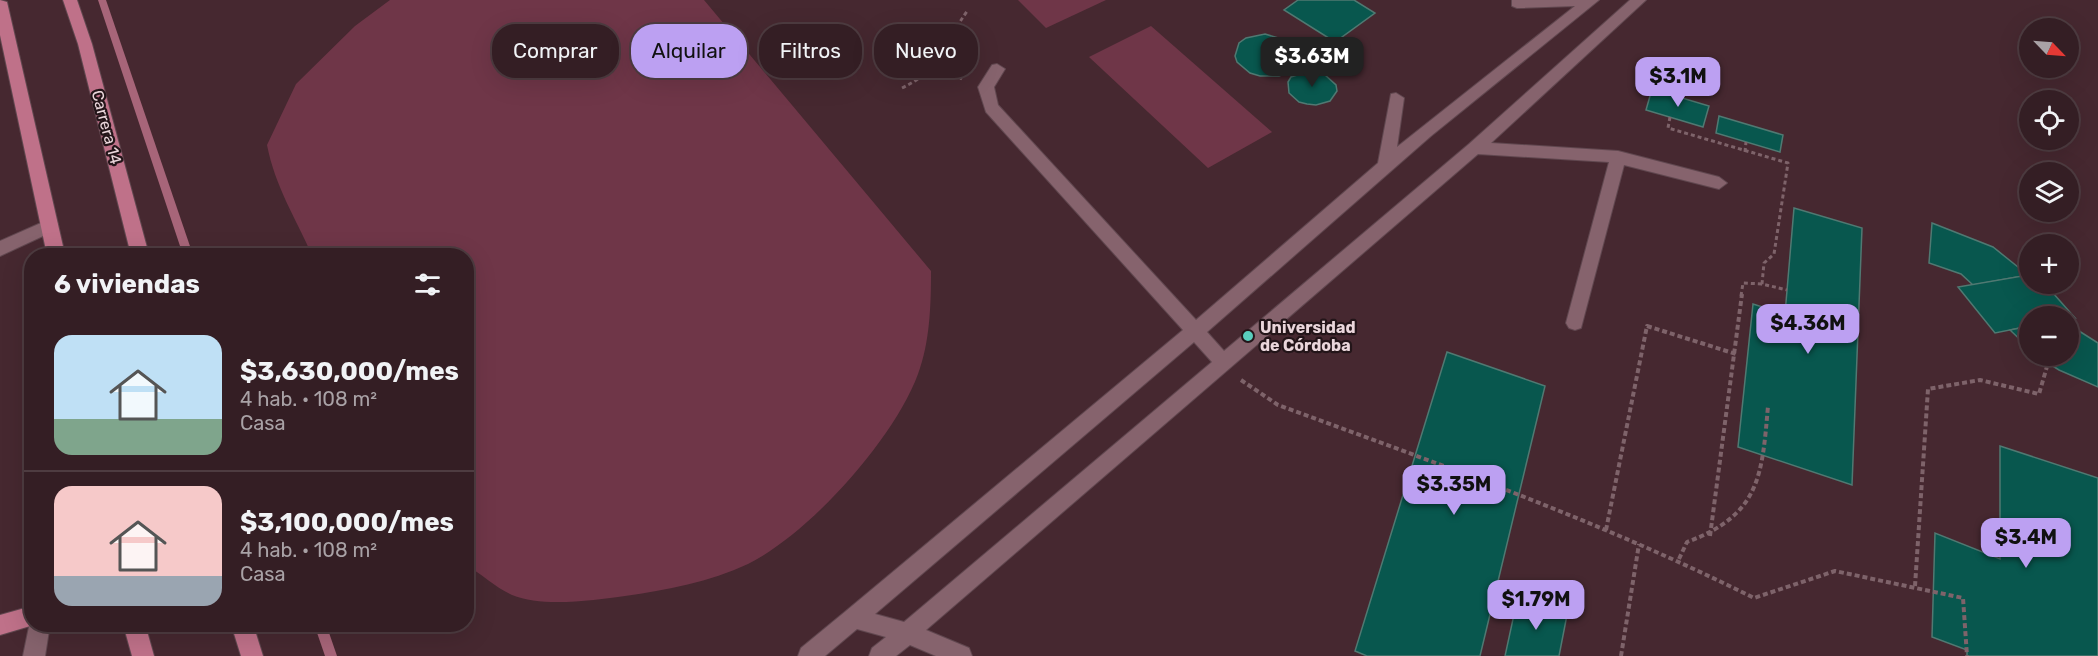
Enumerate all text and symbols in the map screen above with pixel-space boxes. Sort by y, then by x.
north arrow [2019,18,2079,78]
map controls [2019,18,2079,366]
chip: Comprar [492,24,619,78]
chip: Alquilar [631,24,747,78]
chip: Filtros [759,24,862,78]
chip: Nuevo [874,24,978,78]
pin: $3.63M [1263,37,1361,88]
text: $3.63M [1275,44,1349,68]
pin: $3.1M [1636,57,1720,108]
text: $3.1M [1649,64,1707,88]
street label: Carrera 14 [88,88,126,166]
button: locate [2019,90,2079,150]
button: layers [2019,162,2079,222]
button: + [2019,234,2079,294]
icon: filters [411,268,444,301]
text: 6 viviendas [54,269,200,300]
pin: $4.36M [1759,304,1857,355]
button: − [2019,306,2079,366]
text: $4.36M [1770,311,1846,335]
place label: Universidad de Córdoba [1260,318,1356,355]
marker: Universidad de Córdoba [1241,329,1255,343]
text: $3,630,000/mes [240,356,459,387]
icon: home [102,359,174,431]
text: 4 hab. · 108 m² [240,387,377,411]
text: Casa [240,411,286,435]
pin: $3.35M [1405,465,1503,516]
text: $3.35M [1417,472,1491,496]
text: $3,100,000/mes [240,507,454,538]
icon: home [102,510,174,582]
pin: $3.4M [1984,518,2068,569]
text: $3.4M [1995,525,2057,549]
text: 4 hab. · 108 m² [240,538,377,562]
text: Casa [240,562,286,586]
pin: $1.79M [1487,580,1585,631]
text: $1.79M [1501,587,1571,611]

